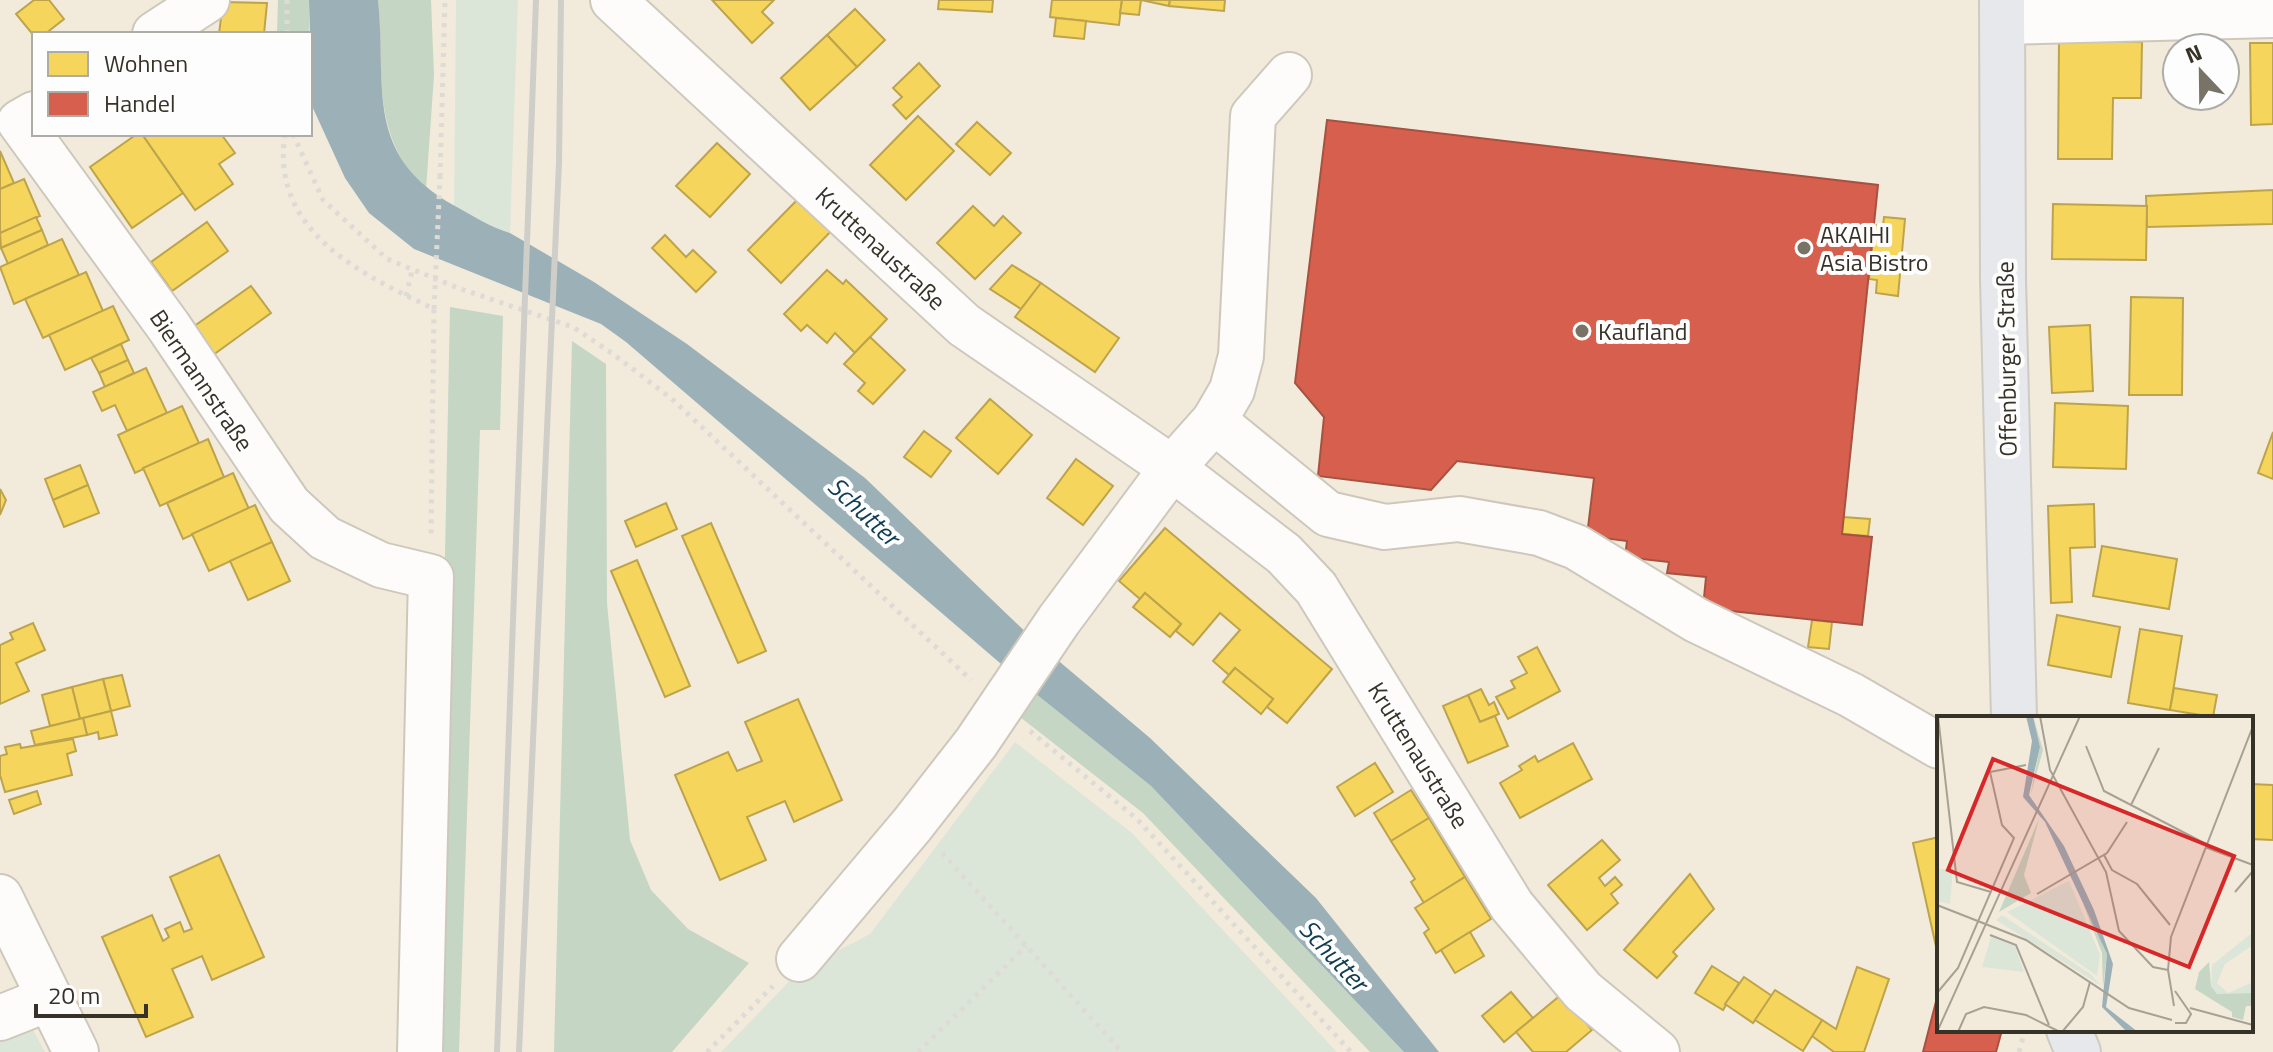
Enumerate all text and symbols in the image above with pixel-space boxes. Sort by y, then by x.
legend [32,32,312,136]
north arrow [2161,32,2241,112]
text: N [2180,35,2207,72]
text: Wohnen [104,45,188,81]
text: Handel [104,85,175,121]
street label: Kruttenaustraße [808,178,954,318]
place label: AKAIHI Asia Bistro [1820,216,1928,280]
marker: AKAIHI Asia Bistro [1795,239,1813,257]
street label: Offenburger Straße [1986,261,2026,457]
street label: Biermannstraße [141,302,263,458]
place label: Kaufland [1598,313,1688,349]
marker: Kaufland [1573,322,1591,340]
water label: Schutter [819,467,911,557]
street label: Kruttenaustraße [1359,675,1479,835]
inset map [1937,716,2253,1032]
water label: Schutter [1290,910,1380,1002]
scale bar [36,968,146,1018]
text: 20 m [48,977,100,1013]

